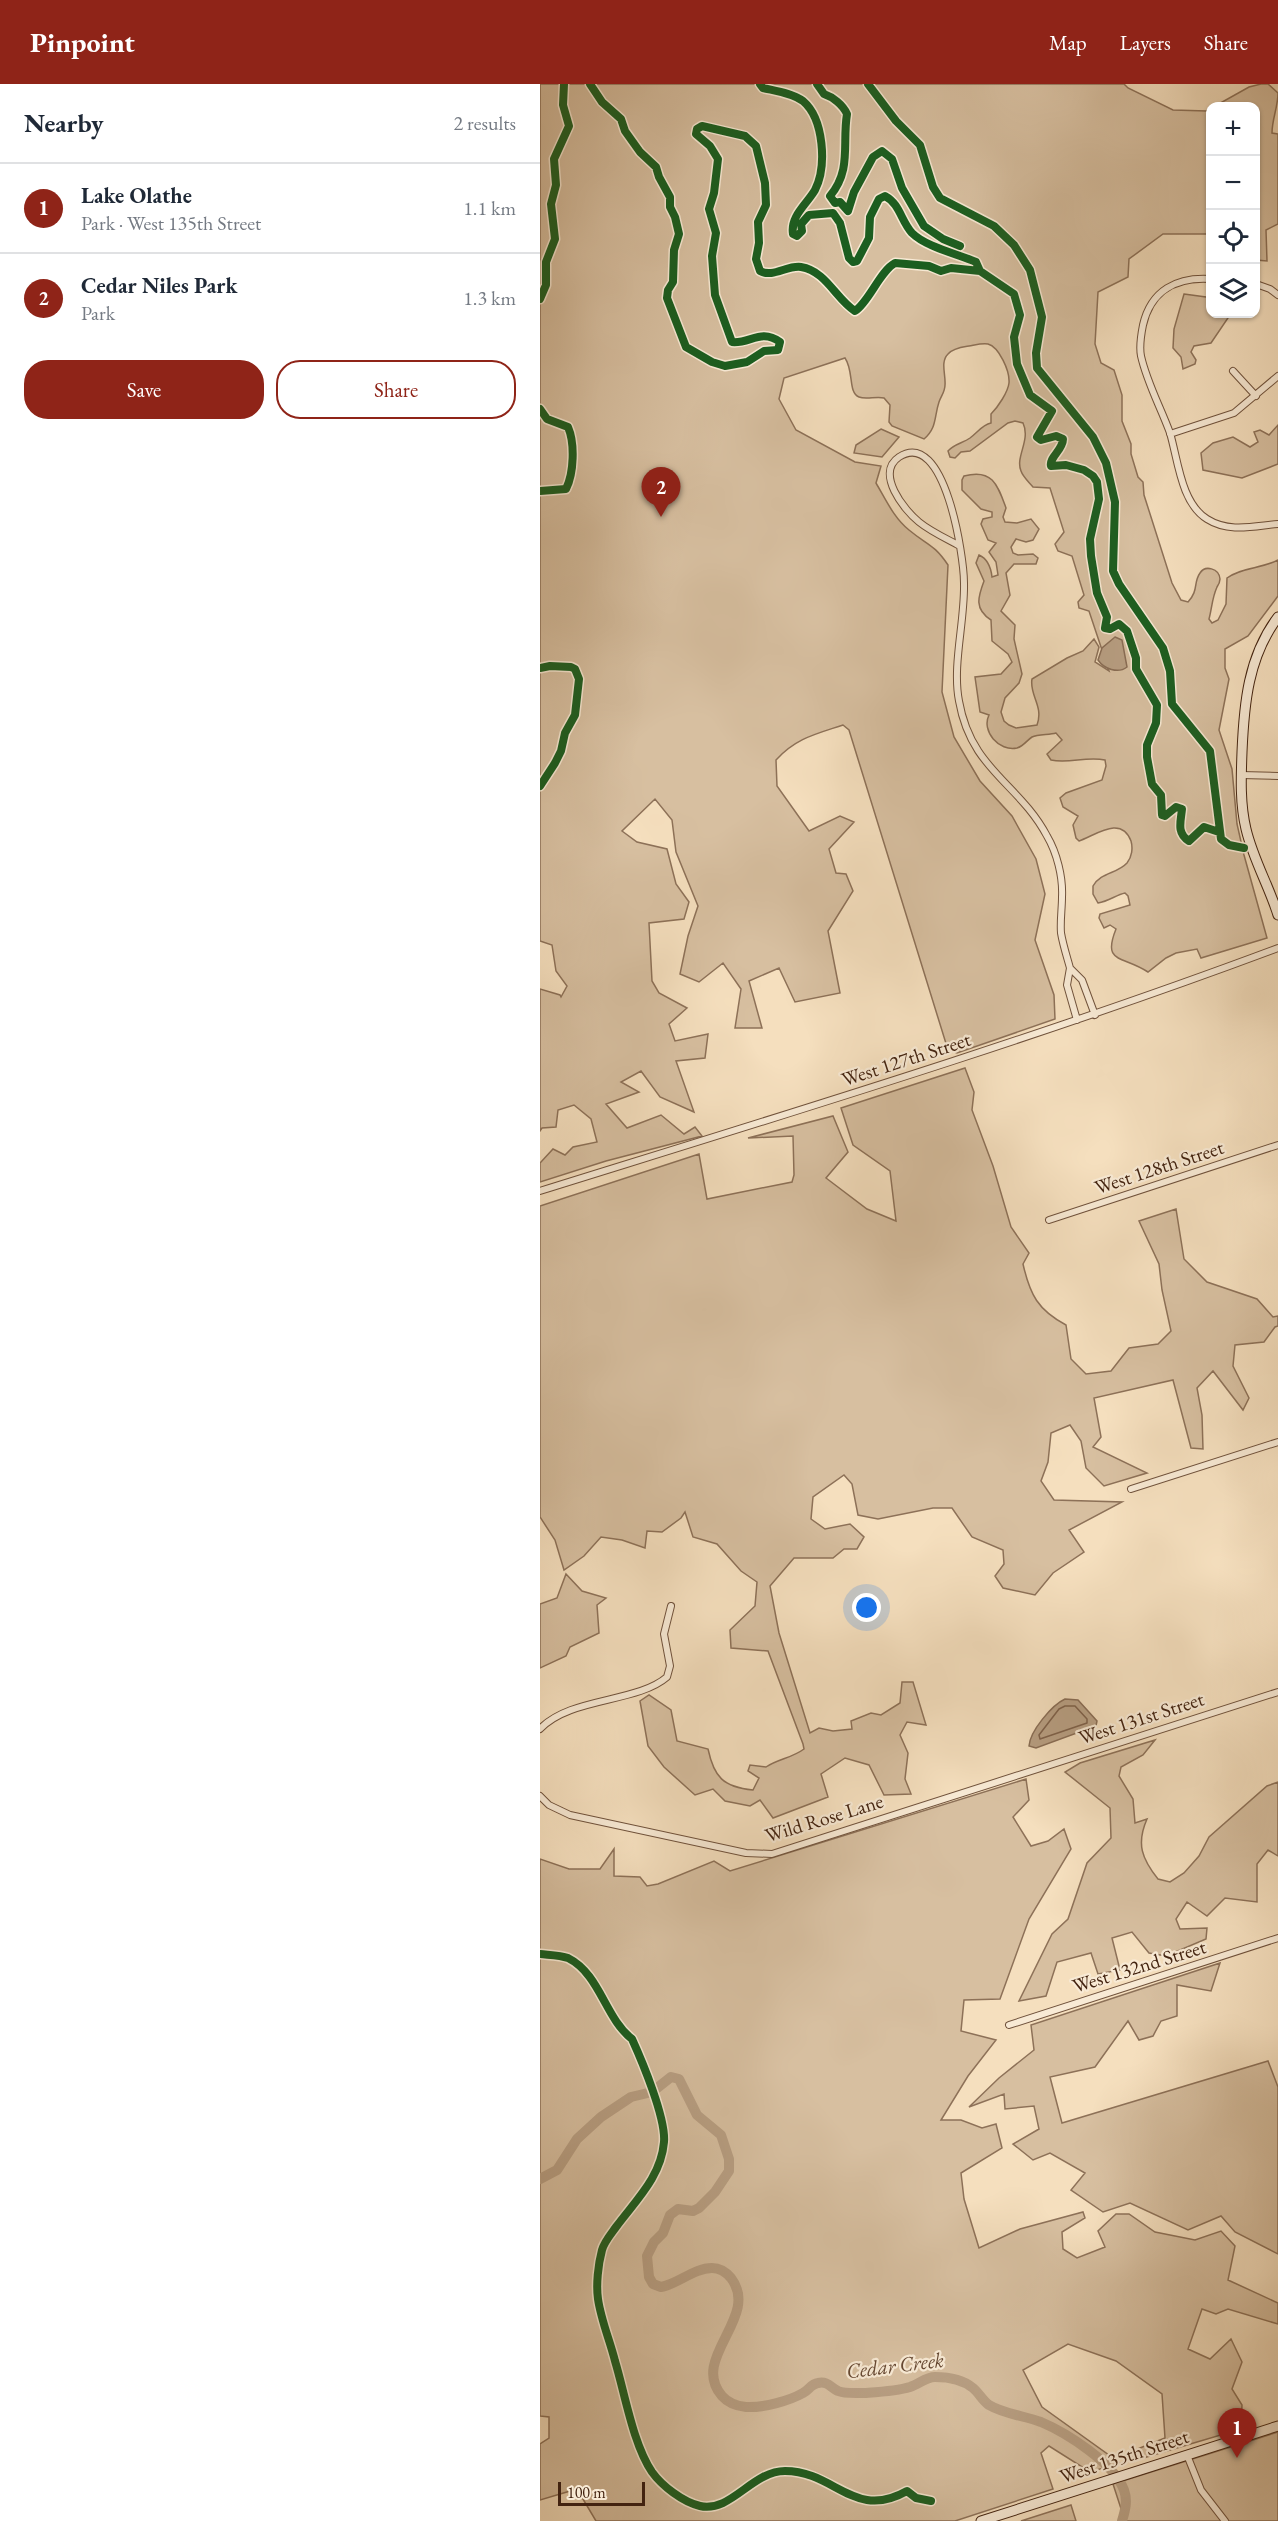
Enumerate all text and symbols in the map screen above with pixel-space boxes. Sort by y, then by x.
text: Pinpoint [30,24,135,60]
text: Map [1049,29,1087,56]
text: Layers [1120,29,1171,56]
text: Share [1204,29,1248,56]
map controls [1206,102,1260,318]
button: + [1206,102,1260,156]
text: Nearby [24,106,104,140]
text: 2 results [453,110,516,136]
button: − [1206,156,1260,210]
text: Lake Olathe [81,181,192,210]
text: 1 [38,195,49,221]
text: 1.1 km [463,195,516,221]
text: Park · West 135th Street [81,210,261,236]
button: locate [1206,210,1260,264]
button: layers [1206,264,1260,318]
text: Cedar Niles Park [81,271,237,300]
text: 2 [38,285,49,311]
text: 1.3 km [463,285,516,311]
text: Park [81,300,115,326]
button: Save [24,360,264,419]
button: Share [276,360,516,419]
pin: 2 [642,468,680,517]
street label: West 127th Street [838,1026,975,1092]
street label: West 128th Street [1091,1134,1228,1200]
your location [852,1593,881,1622]
street label: West 131st Street [1075,1685,1208,1751]
street label: Wild Rose Lane [762,1788,886,1848]
street label: West 132nd Street [1069,1933,1210,1999]
water label: Cedar Creek [845,2346,946,2384]
pin: 1 [1218,2408,1256,2458]
street label: West 135th Street [1056,2423,1193,2489]
scale bar [558,2479,645,2506]
text: 100 m [567,2482,606,2503]

